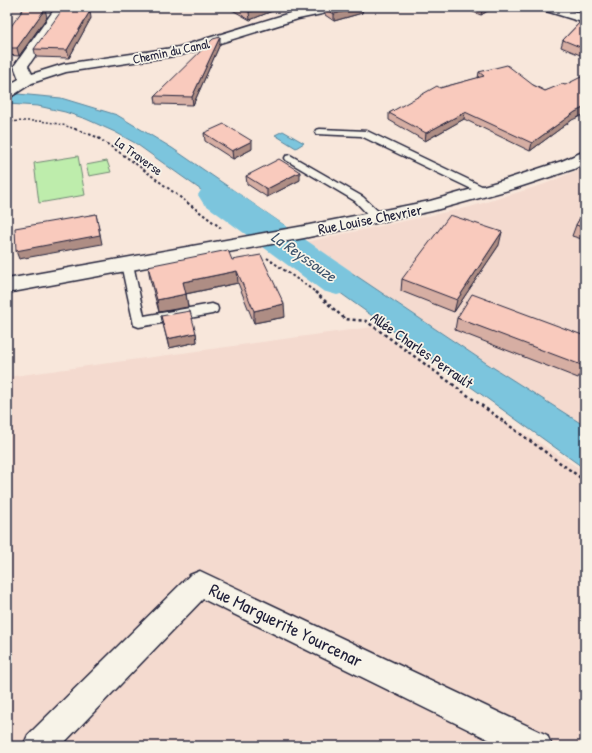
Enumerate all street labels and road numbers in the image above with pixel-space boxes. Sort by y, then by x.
street label: Chemin du Canal [131,34,212,68]
street label: La Traverse [112,133,166,179]
street label: Rue Louise Chevrier [316,199,424,239]
street label: Allée Charles Perrault [367,307,478,394]
street label: Rue Marguerite Yourcenar [205,577,367,673]

